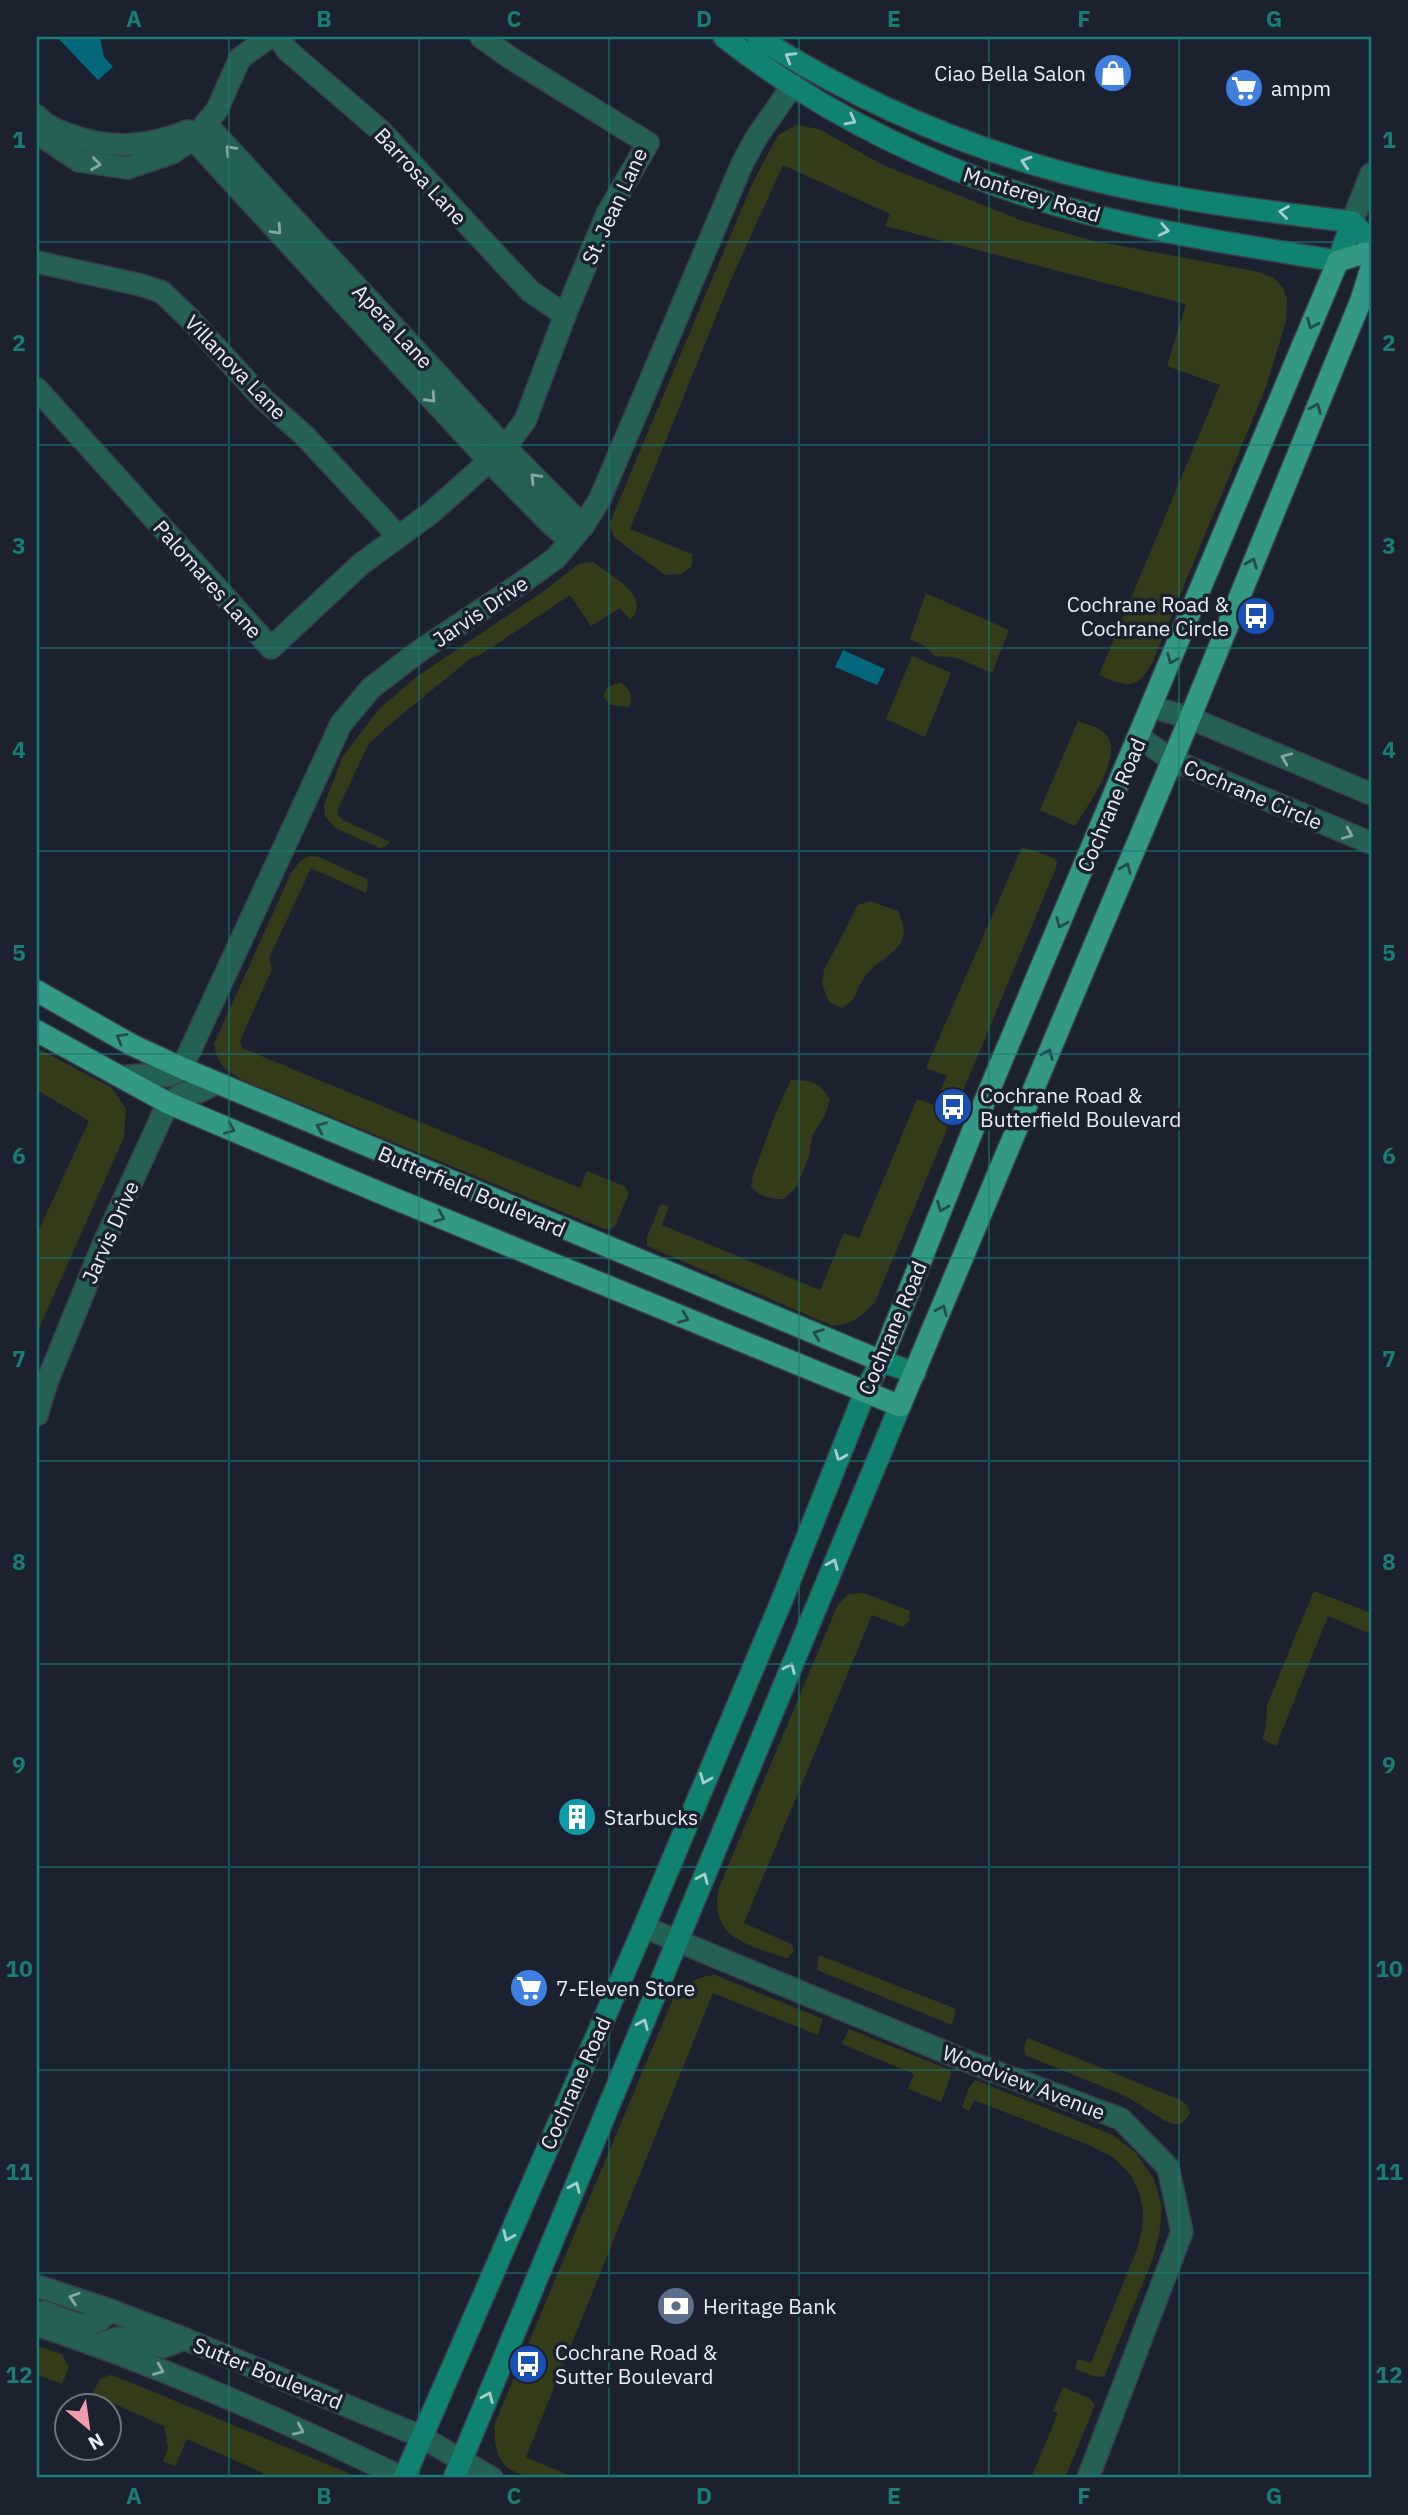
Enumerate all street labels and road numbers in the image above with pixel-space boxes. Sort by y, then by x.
street label: Barrosa Lane [369,121,473,231]
street label: St. Jean Lane [575,143,653,269]
street label: Monterey Road [960,160,1104,228]
street label: Apera Lane [347,278,439,374]
street label: Villanova Lane [179,309,293,425]
street label: Palomares Lane [147,514,269,644]
street label: Jarvis Drive [427,569,533,653]
street label: Cochrane Road [1070,734,1152,876]
street label: Cochrane Circle [1179,752,1327,836]
street label: Butterfield Boulevard [374,1139,570,1243]
street label: Jarvis Drive [75,1176,145,1288]
street label: Cochrane Road [851,1257,933,1399]
street label: Cochrane Road [533,2012,617,2154]
street label: Woodview Avenue [939,2038,1109,2126]
street label: Sutter Boulevard [189,2330,347,2416]

